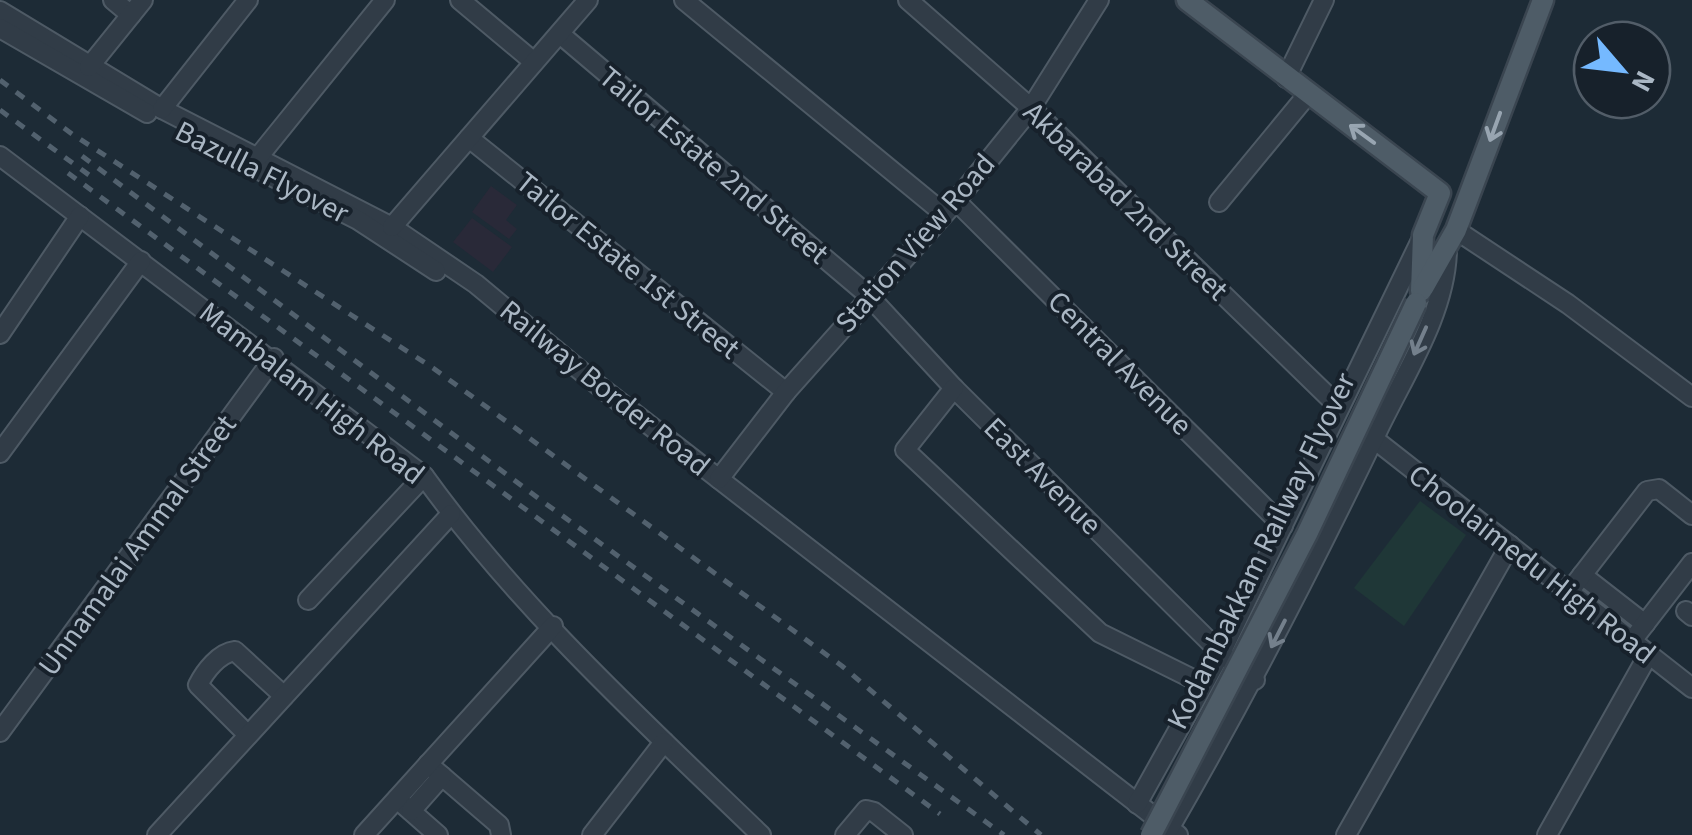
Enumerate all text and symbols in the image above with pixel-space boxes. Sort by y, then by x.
north arrow [1572,20,1672,120]
street label: Tailor Estate 2nd Street [589,56,838,275]
text: N [1621,64,1665,99]
street label: Akbarabad 2nd Street [1013,92,1238,311]
street label: Bazulla Flyover [168,110,357,235]
one-way arrow [1485,110,1503,141]
one-way arrow [1349,124,1376,145]
street label: Station View Road [825,144,1006,343]
street label: Tailor Estate 1st Street [506,161,749,369]
street label: Central Avenue [1037,281,1202,446]
street label: Railway Border Road [490,290,719,487]
street label: Mambalam High Road [190,292,433,495]
one-way arrow [1410,325,1428,356]
street label: Kodambakkam Railway Flyover [1156,365,1367,737]
street label: Unnamalai Ammal Street [28,406,247,685]
street label: East Avenue [974,408,1111,545]
street label: Choolaimedu High Road [1399,454,1665,675]
one-way arrow [1268,618,1287,648]

